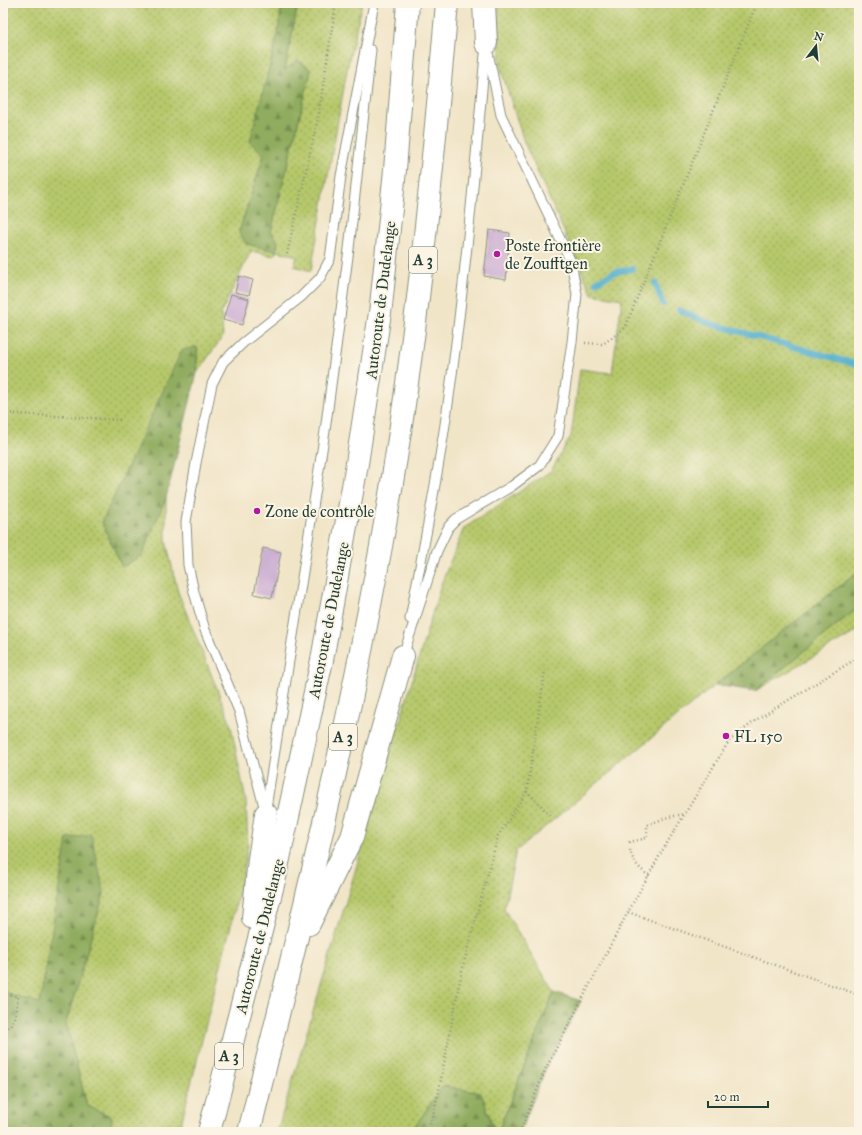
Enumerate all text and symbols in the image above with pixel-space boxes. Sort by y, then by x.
north arrow [796,26,836,66]
text: N [812,29,826,45]
street label: Autoroute de Dudelange [361,220,401,381]
place label: Poste frontière de Zoufftgen [505,236,601,274]
road number: A 3 [409,247,437,273]
marker: Poste frontière de Zoufftgen [492,249,502,259]
place label: Zone de contrôle [265,502,375,521]
marker: Zone de contrôle [252,506,262,516]
street label: Autoroute de Dudelange [304,540,354,701]
road number: A 3 [329,724,357,750]
place label: FL 150 [734,727,783,746]
marker: FL 150 [721,731,731,741]
street label: Autoroute de Dudelange [231,856,289,1017]
road number: A 3 [215,1043,243,1069]
scale bar [708,1083,768,1109]
text: 20 m [714,1090,740,1104]

